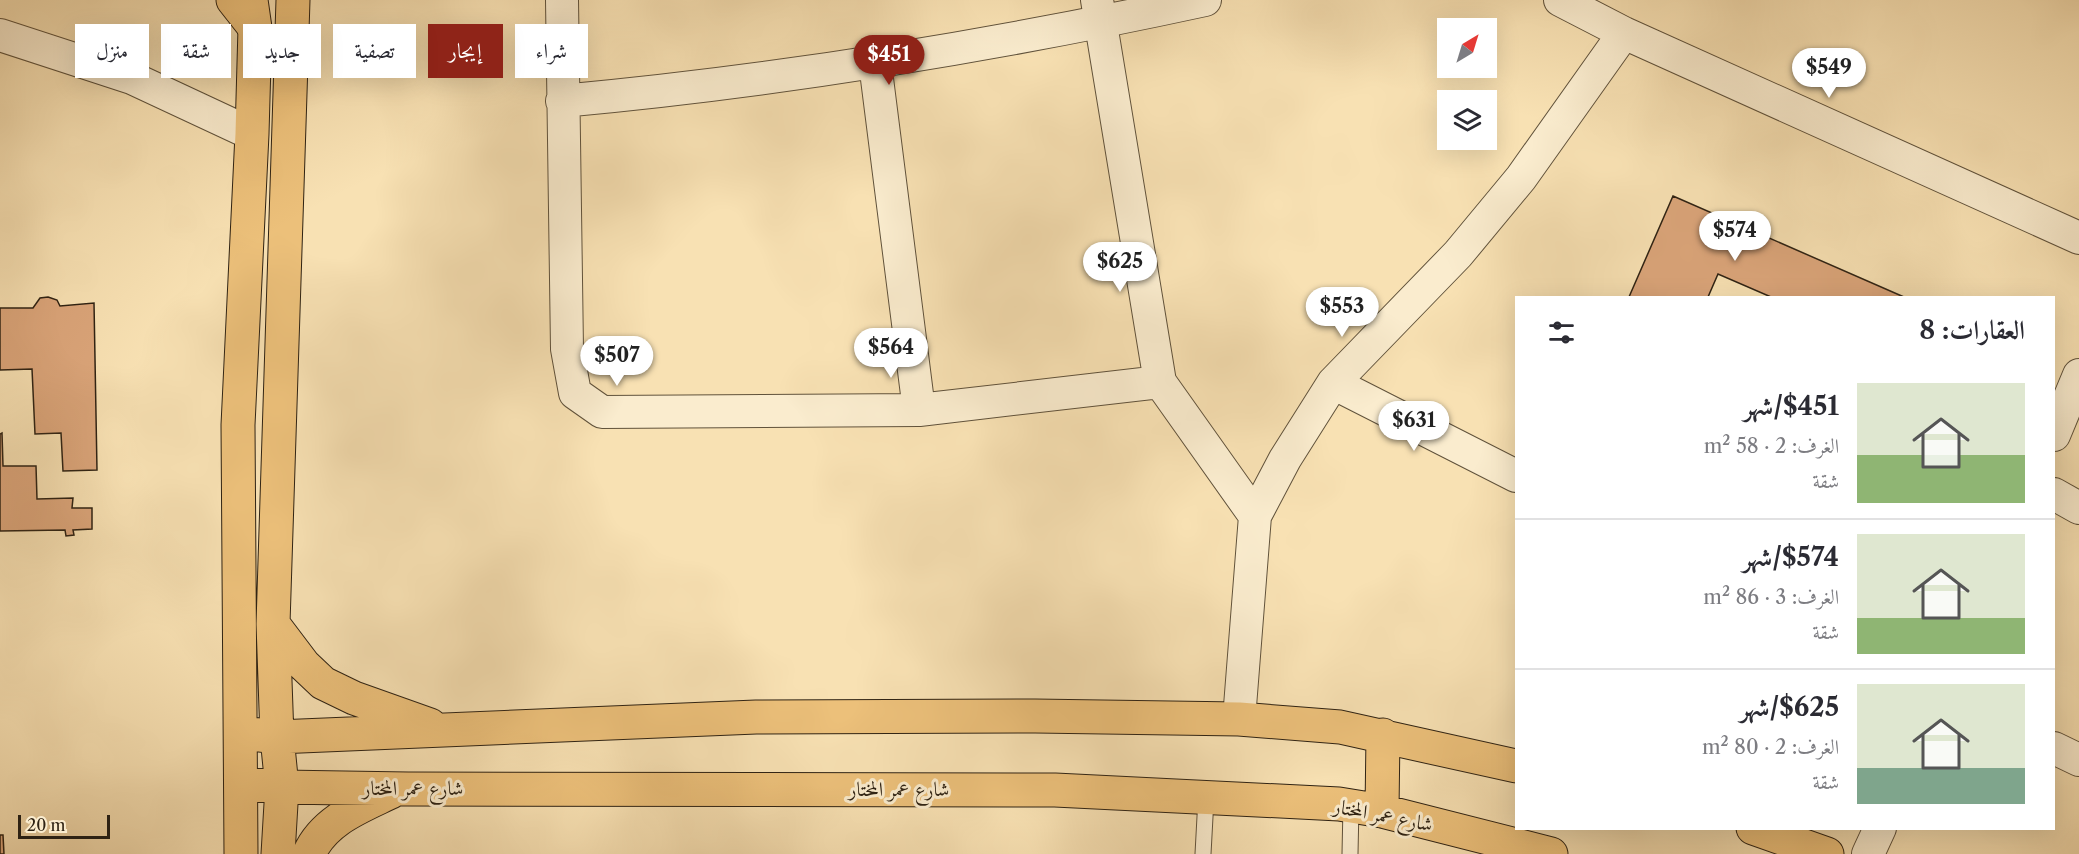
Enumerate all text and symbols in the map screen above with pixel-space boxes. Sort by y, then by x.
north arrow [1437,18,1497,78]
map controls [1437,18,1497,150]
chip: منزل [75,24,149,78]
chip: شقة [161,24,231,78]
chip: جديد [243,24,321,78]
chip: تصفية [333,24,416,78]
chip: إيجار [428,24,503,78]
chip: شراء [515,24,588,78]
pin: $451 [853,35,925,86]
text: $451 [867,42,911,66]
pin: $549 [1793,48,1865,99]
text: $549 [1806,55,1852,79]
button: layers [1437,90,1497,150]
pin: $574 [1699,211,1771,262]
text: $574 [1713,218,1757,242]
pin: $625 [1084,242,1156,293]
text: $625 [1097,249,1143,273]
pin: $553 [1306,287,1378,338]
text: $553 [1320,294,1364,318]
text: العقارات: 8 [1919,314,2025,346]
icon: filters [1545,316,1578,349]
pin: $564 [855,328,927,379]
text: $564 [868,335,914,359]
pin: $507 [581,336,653,387]
text: $507 [594,343,640,367]
text: $451/شهر [1743,390,1839,422]
pin: $631 [1378,401,1450,452]
icon: home [1905,407,1977,479]
text: $631 [1392,408,1436,432]
text: الغرف: 2 · 58 m² [1704,434,1839,458]
text: شقة [1813,469,1839,493]
text: $574/شهر [1742,541,1839,573]
icon: home [1905,558,1977,630]
text: الغرف: 3 · 86 m² [1703,585,1839,609]
text: شقة [1813,620,1839,644]
text: $625/شهر [1740,691,1839,723]
icon: home [1905,708,1977,780]
text: الغرف: 2 · 80 m² [1702,735,1839,759]
text: شقة [1813,770,1839,794]
street label: شارع عمر المختار [361,776,463,806]
street label: شارع عمر المختار [847,777,949,807]
street label: شارع عمر المختار [1328,793,1435,842]
scale bar [18,812,110,840]
text: 20 m [27,815,66,835]

